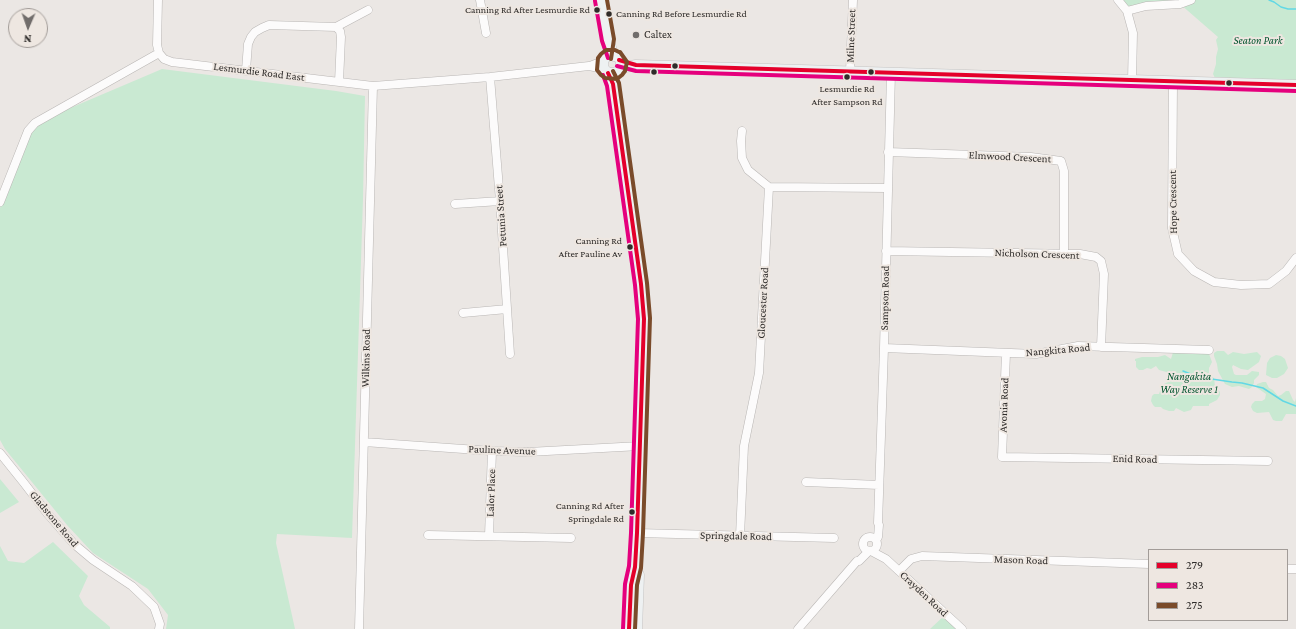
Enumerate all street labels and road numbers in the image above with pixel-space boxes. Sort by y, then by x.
street label: Milne Street [843,9,859,63]
street label: Lesmurdie Road East [213,60,305,84]
street label: Elmwood Crescent [968,148,1052,166]
street label: Hope Crescent [1166,170,1180,234]
street label: Petunia Street [492,185,510,247]
street label: Nicholson Crescent [994,246,1080,262]
street label: Sampson Road [878,265,892,331]
street label: Gloucester Road [755,267,771,339]
street label: Wilkins Road [359,329,373,387]
street label: Nangkita Road [1025,341,1091,359]
street label: Avonia Road [996,377,1012,433]
street label: Pauline Avenue [468,442,536,458]
street label: Enid Road [1112,452,1158,466]
street label: Lalor Place [484,469,498,517]
street label: Gladstone Road [27,488,81,550]
street label: Springdale Road [700,529,772,543]
street label: Mason Road [994,552,1048,568]
street label: Crayden Road [897,568,951,620]

